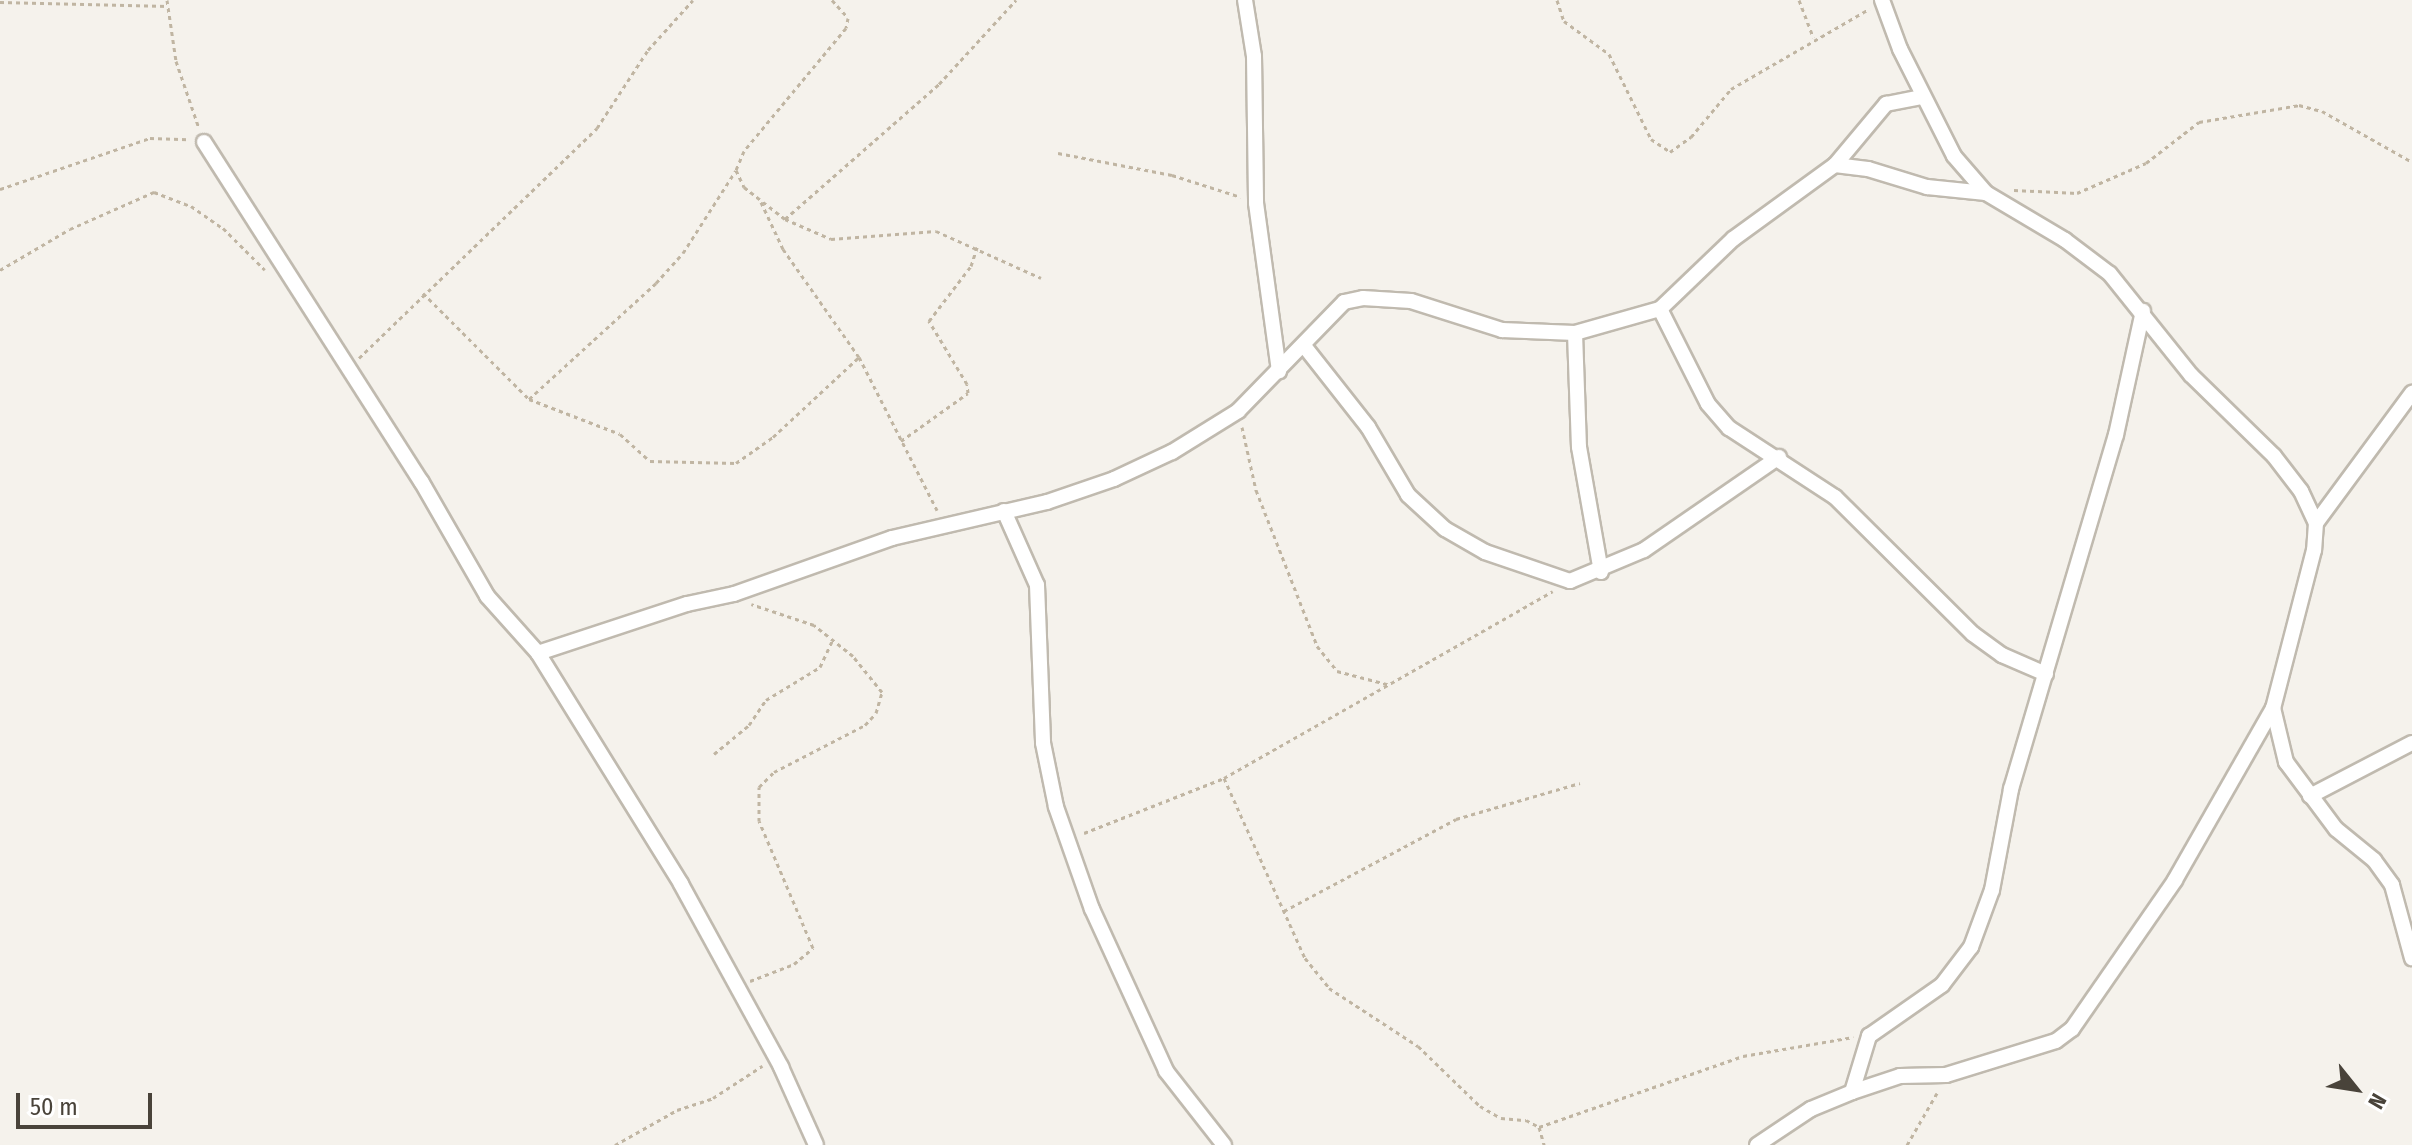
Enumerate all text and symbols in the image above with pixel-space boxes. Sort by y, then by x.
north arrow [2316,1049,2396,1129]
scale bar [20,1077,156,1127]
text: N [2362,1089,2392,1114]
text: 50 m [30,1093,78,1121]

